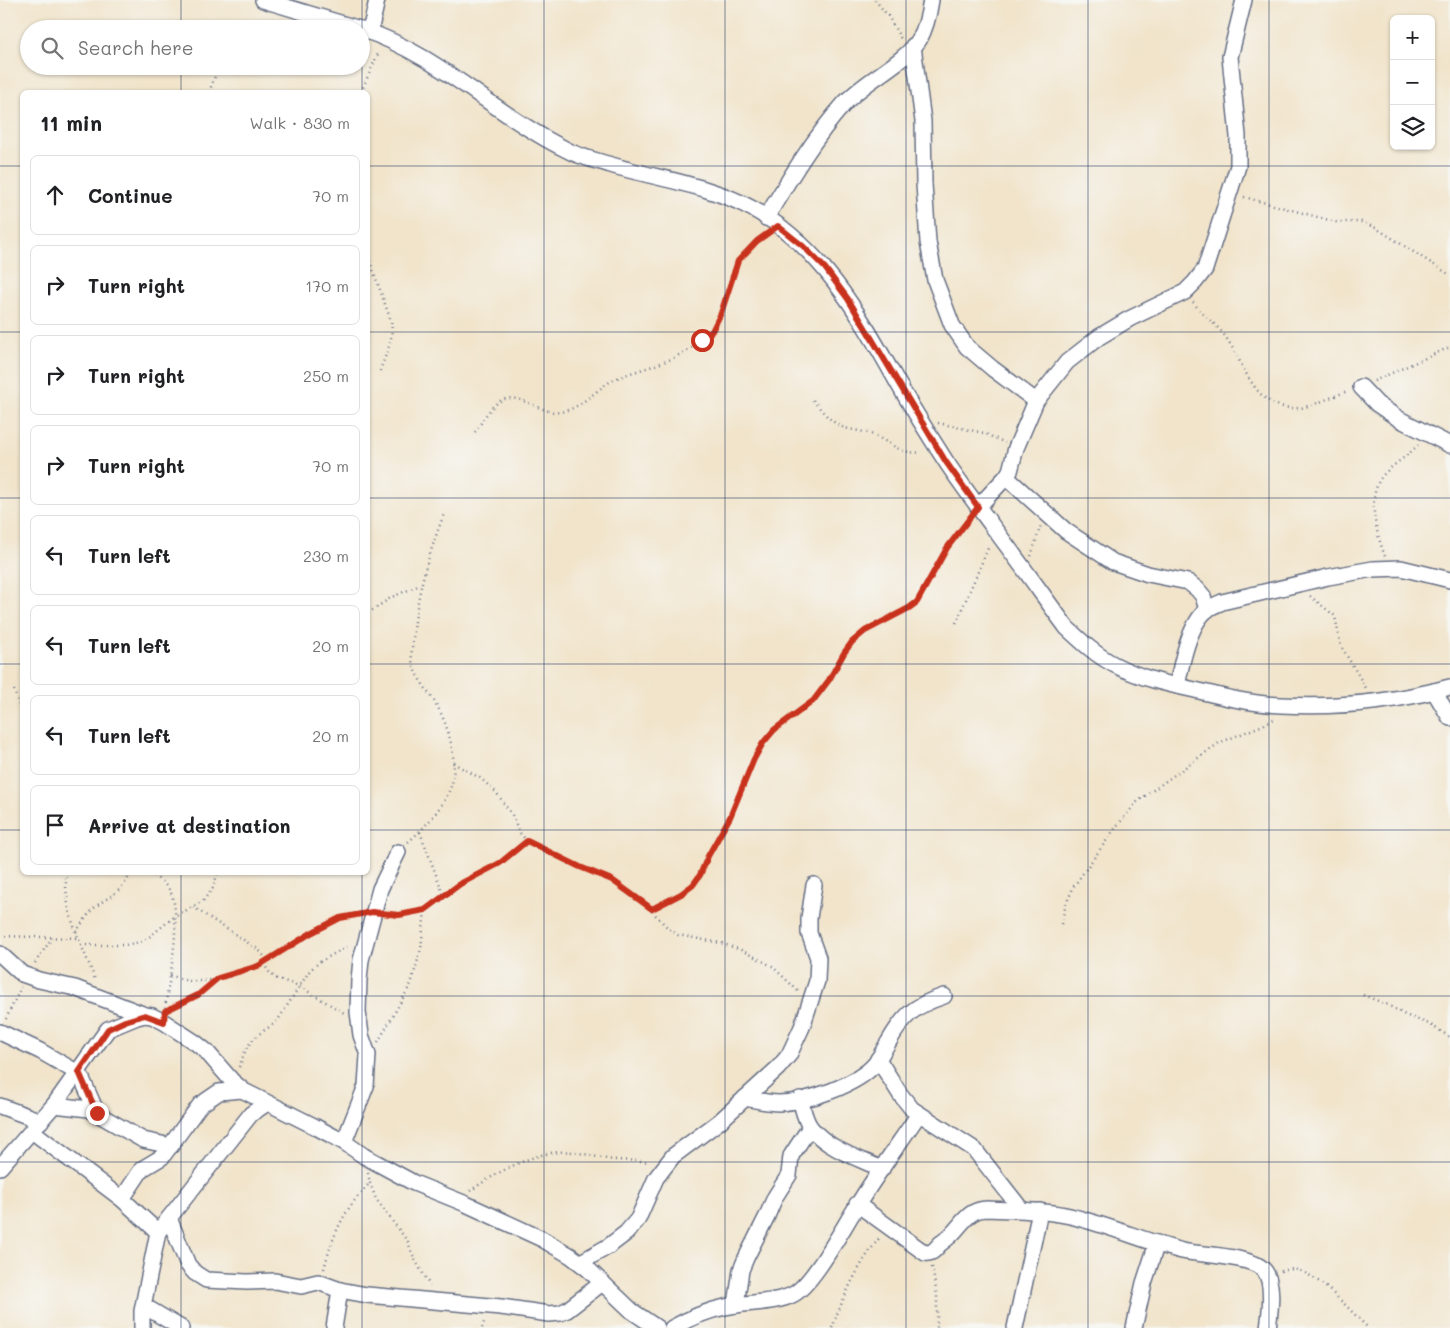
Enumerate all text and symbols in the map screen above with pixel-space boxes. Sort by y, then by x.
map controls [1390,15,1435,150]
button: + [1390,15,1435,60]
search box [20,20,370,75]
icon: search [38,34,66,62]
text: Search here [78,35,194,60]
button: − [1390,60,1435,105]
button: layers [1390,105,1435,150]
text: 11 min [40,109,102,136]
text: Walk · 830 m [249,112,350,133]
icon: ahead [41,181,69,209]
text: Continue [88,183,173,208]
text: 70 m [312,185,349,206]
icon: right [41,271,69,299]
text: Turn right [88,273,185,298]
text: 170 m [305,275,349,296]
route start [691,329,714,352]
icon: right [41,361,69,389]
text: Turn right [88,363,185,388]
text: 250 m [303,365,349,386]
icon: right [41,451,69,479]
text: Turn right [88,453,185,478]
text: 70 m [312,455,349,476]
icon: left [41,541,69,569]
text: Turn left [88,543,171,568]
text: 230 m [303,545,349,566]
icon: left [41,631,69,659]
text: Turn left [88,633,171,658]
text: 20 m [312,635,349,656]
icon: left [41,721,69,749]
text: Turn left [88,723,171,748]
text: 20 m [312,725,349,746]
icon: arrive [41,811,69,839]
text: Arrive at destination [88,813,291,838]
route end [86,1102,109,1125]

